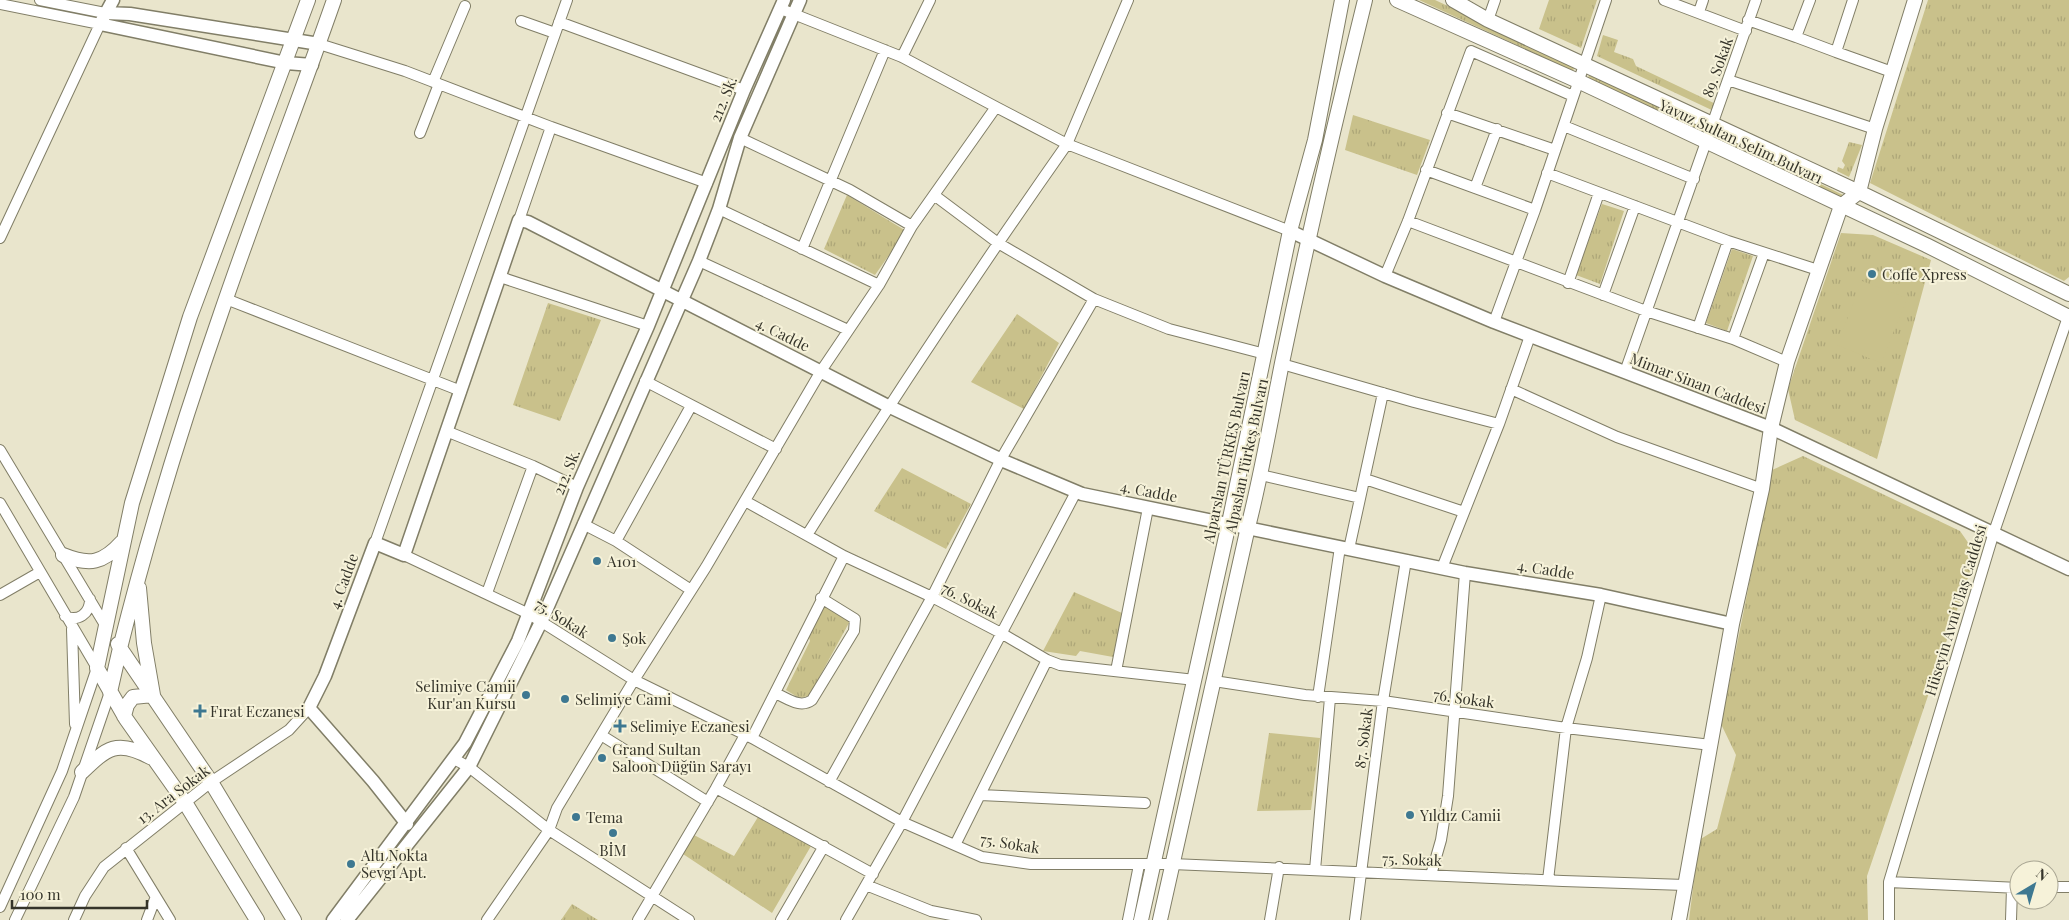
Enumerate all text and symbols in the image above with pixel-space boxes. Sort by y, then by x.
street label: 89. Sokak [1697,33,1737,100]
street label: 212. Sk. [705,73,741,125]
street label: Yavuz Sultan Selim Bulvarı [1655,94,1827,188]
place label: Coffe Xpress [1882,264,1967,284]
marker: Coffe Xpress [1866,268,1878,280]
street label: 4. Cadde [753,312,813,356]
street label: Mimar Sinan Caddesi [1627,348,1769,418]
street label: Alparslan TÜRKEŞ Bulvarı [1198,368,1254,546]
street label: Alpaslan Türkeş Bulvarı [1220,376,1272,536]
street label: 212. Sk. [548,446,584,498]
street label: 4. Cadde [1119,476,1179,506]
street label: Hüseyin Avni Ulaş Caddesi [1919,521,1991,698]
street label: 4. Cadde [324,550,362,612]
place label: A101 [606,551,637,571]
marker: A101 [591,555,603,567]
street label: 4. Cadde [1516,555,1576,583]
street label: 76. Sokak [938,577,1003,623]
street label: 75. Sokak [531,594,593,643]
place label: Şok [622,628,647,648]
marker: Şok [606,632,618,644]
place label: Selimiye Camii Kur'an Kursu [415,676,517,713]
street label: 76. Sokak [1432,684,1497,712]
marker: Selimiye Camii Kur'an Kursu [520,689,532,701]
place label: Selimiye Cami [575,689,672,709]
marker: Selimiye Cami [559,693,571,705]
place label: Fırat Eczanesi [210,701,305,721]
marker: Fırat Eczanesi [194,705,206,717]
street label: 87. Sokak [1349,706,1377,769]
place label: Selimiye Eczanesi [630,716,750,736]
marker: Selimiye Eczanesi [614,720,626,732]
place label: Grand Sultan Saloon Düğün Sarayı [612,739,752,776]
marker: Grand Sultan Saloon Düğün Sarayı [596,752,608,764]
street label: 13. Ara Sokak [133,760,214,828]
place label: Yıldız Camii [1419,805,1501,825]
place label: Tema [586,807,624,827]
marker: Yıldız Camii [1404,809,1416,821]
marker: Tema [570,811,582,823]
marker: BİM [607,827,619,839]
street label: 75. Sokak [979,828,1042,858]
place label: BİM [599,840,627,860]
place label: Altı Nokta Sevgi Apt. [360,845,428,882]
street label: 75. Sokak [1382,848,1443,870]
marker: Altı Nokta Sevgi Apt. [345,858,357,870]
north arrow [2009,860,2059,910]
text: N [2032,864,2052,885]
scale bar [12,878,148,910]
text: 100 m [20,884,61,904]

